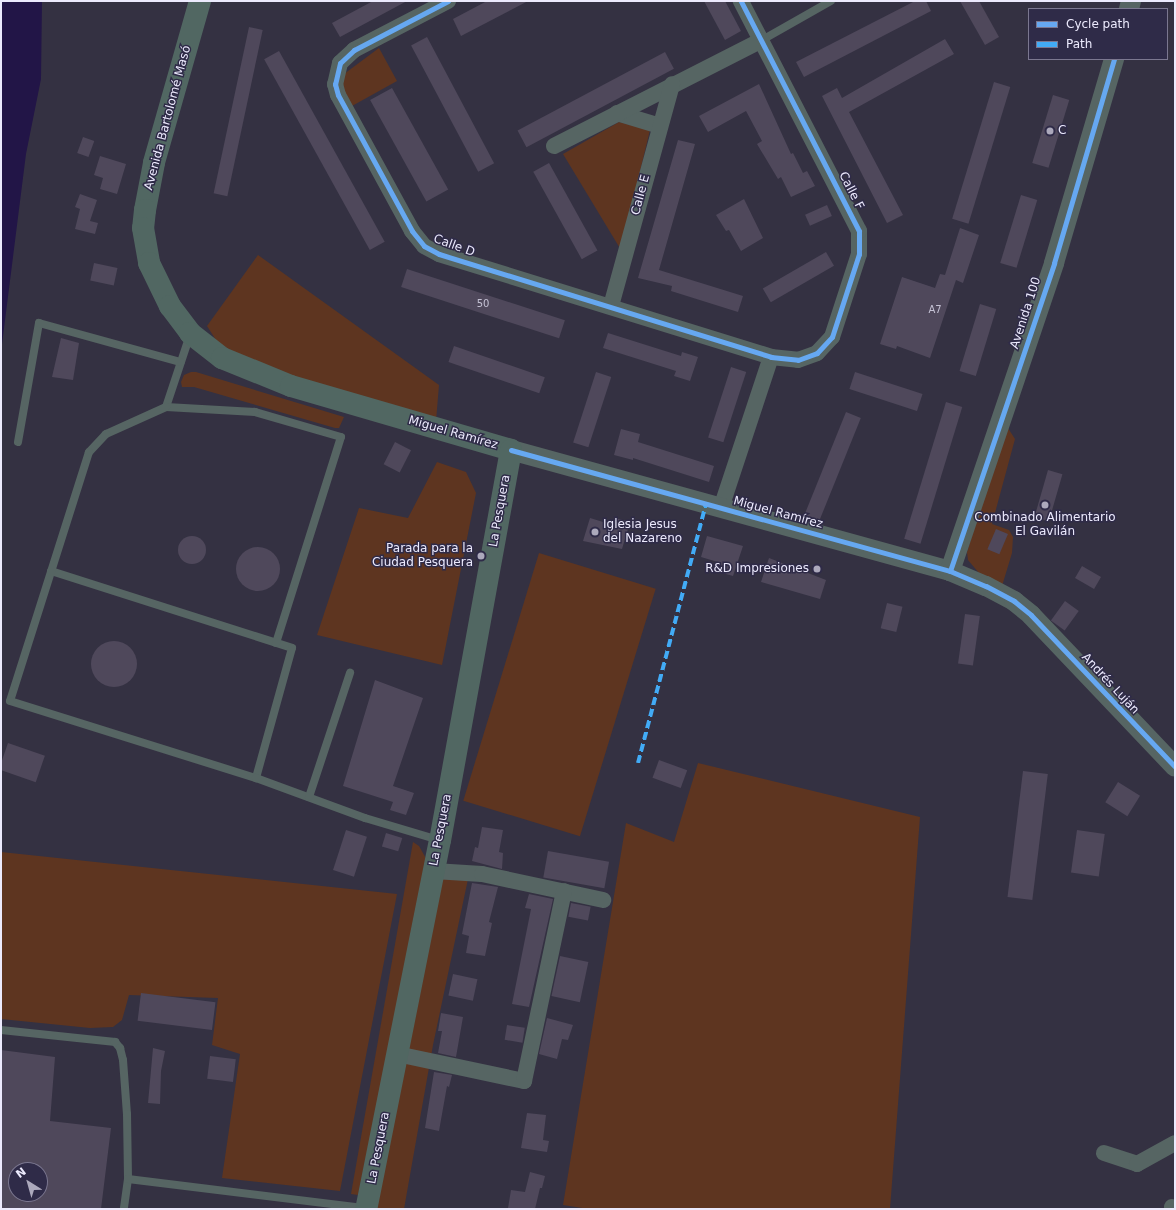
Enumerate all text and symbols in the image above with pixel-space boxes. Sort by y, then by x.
legend [1028,8,1168,60]
text: Cycle path [1066,17,1130,31]
text: Path [1066,37,1092,51]
street label: Avenida Bartolomé Masó [142,44,194,192]
place label: C [1058,124,1066,138]
marker: C [1045,126,1055,136]
street label: Calle F [835,170,867,212]
street label: Calle E [629,173,653,217]
street label: Calle D [431,232,477,260]
street label: Avenida 100 [1008,275,1044,351]
house number: 50 [477,298,489,310]
house number: A7 [928,304,942,316]
street label: Miguel Ramírez [407,413,499,453]
street label: La Pesquera [487,474,513,548]
street label: Miguel Ramírez [732,494,824,532]
marker: Combinado Alimentario El Gavilán [1040,500,1050,510]
place label: Combinado Alimentario El Gavilán [974,511,1116,539]
place label: Iglesia Jesus del Nazareno [603,518,682,546]
marker: Iglesia Jesus del Nazareno [590,527,600,537]
place label: Parada para la Ciudad Pesquera [372,542,473,570]
marker: Parada para la Ciudad Pesquera [476,551,486,561]
place label: R&D Impresiones [705,562,809,576]
marker: R&D Impresiones [812,564,822,574]
street label: Andrés Luján [1078,651,1142,717]
street label: La Pesquera [427,793,455,867]
street label: La Pesquera [365,1111,393,1185]
north arrow [8,1162,48,1202]
text: N [13,1165,29,1181]

